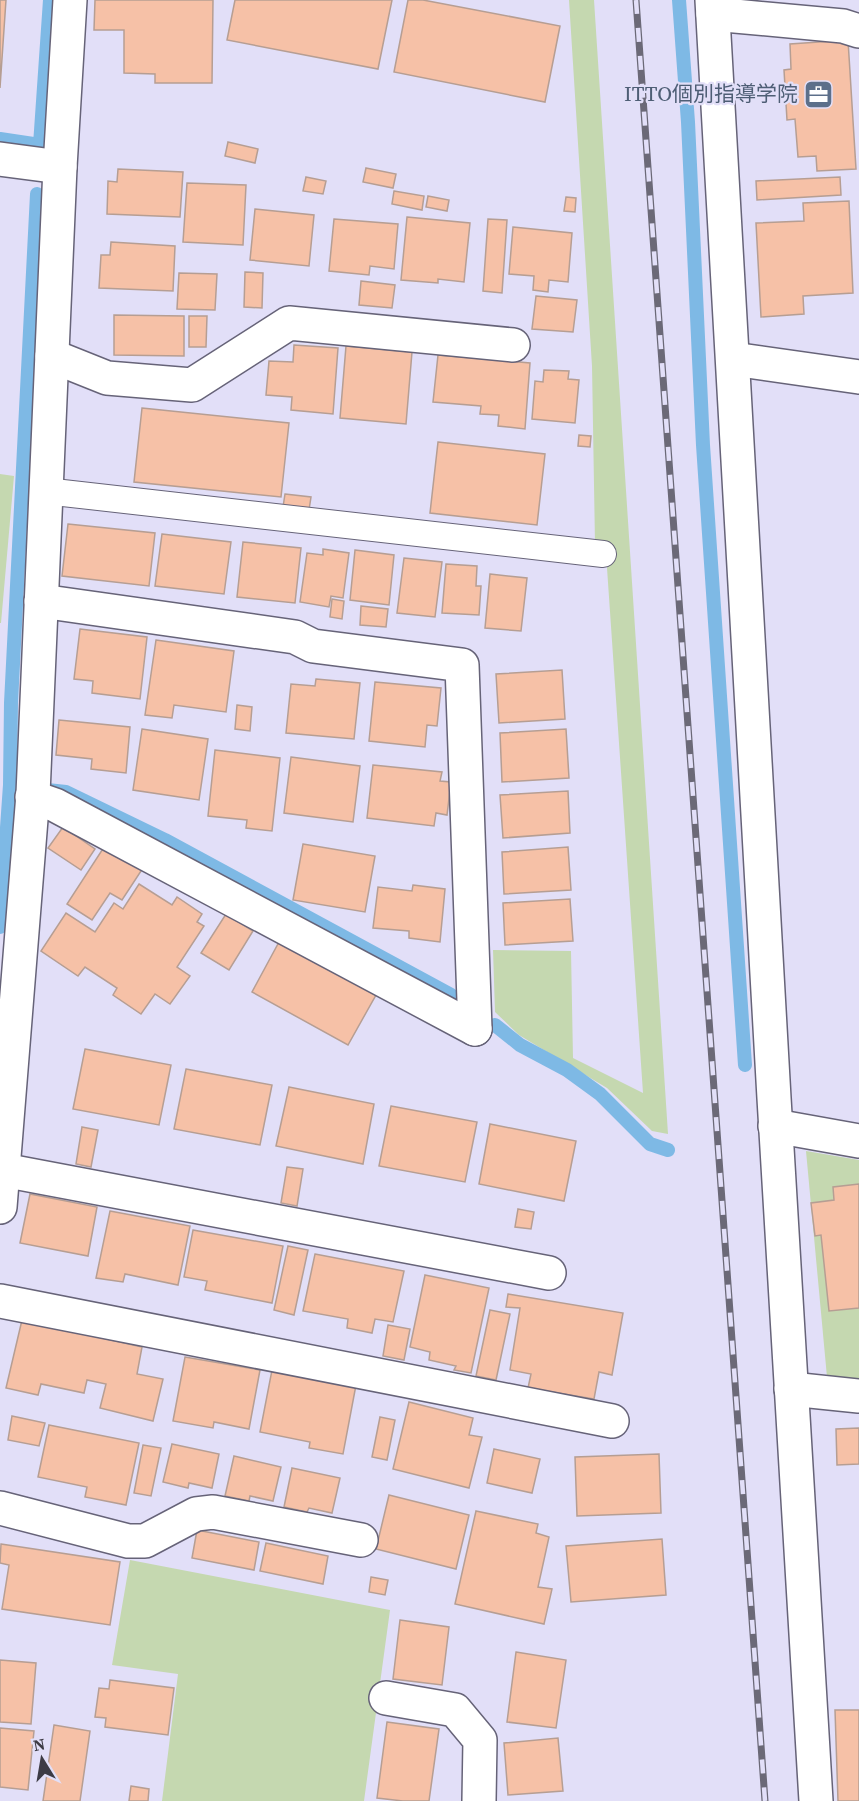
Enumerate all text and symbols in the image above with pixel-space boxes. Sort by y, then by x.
office icon: ITTO個別指導学院 [803,78,835,110]
place label: ITTO個別指導学院 [624,79,798,108]
north arrow [12,1729,72,1789]
text: N [31,1732,47,1756]

